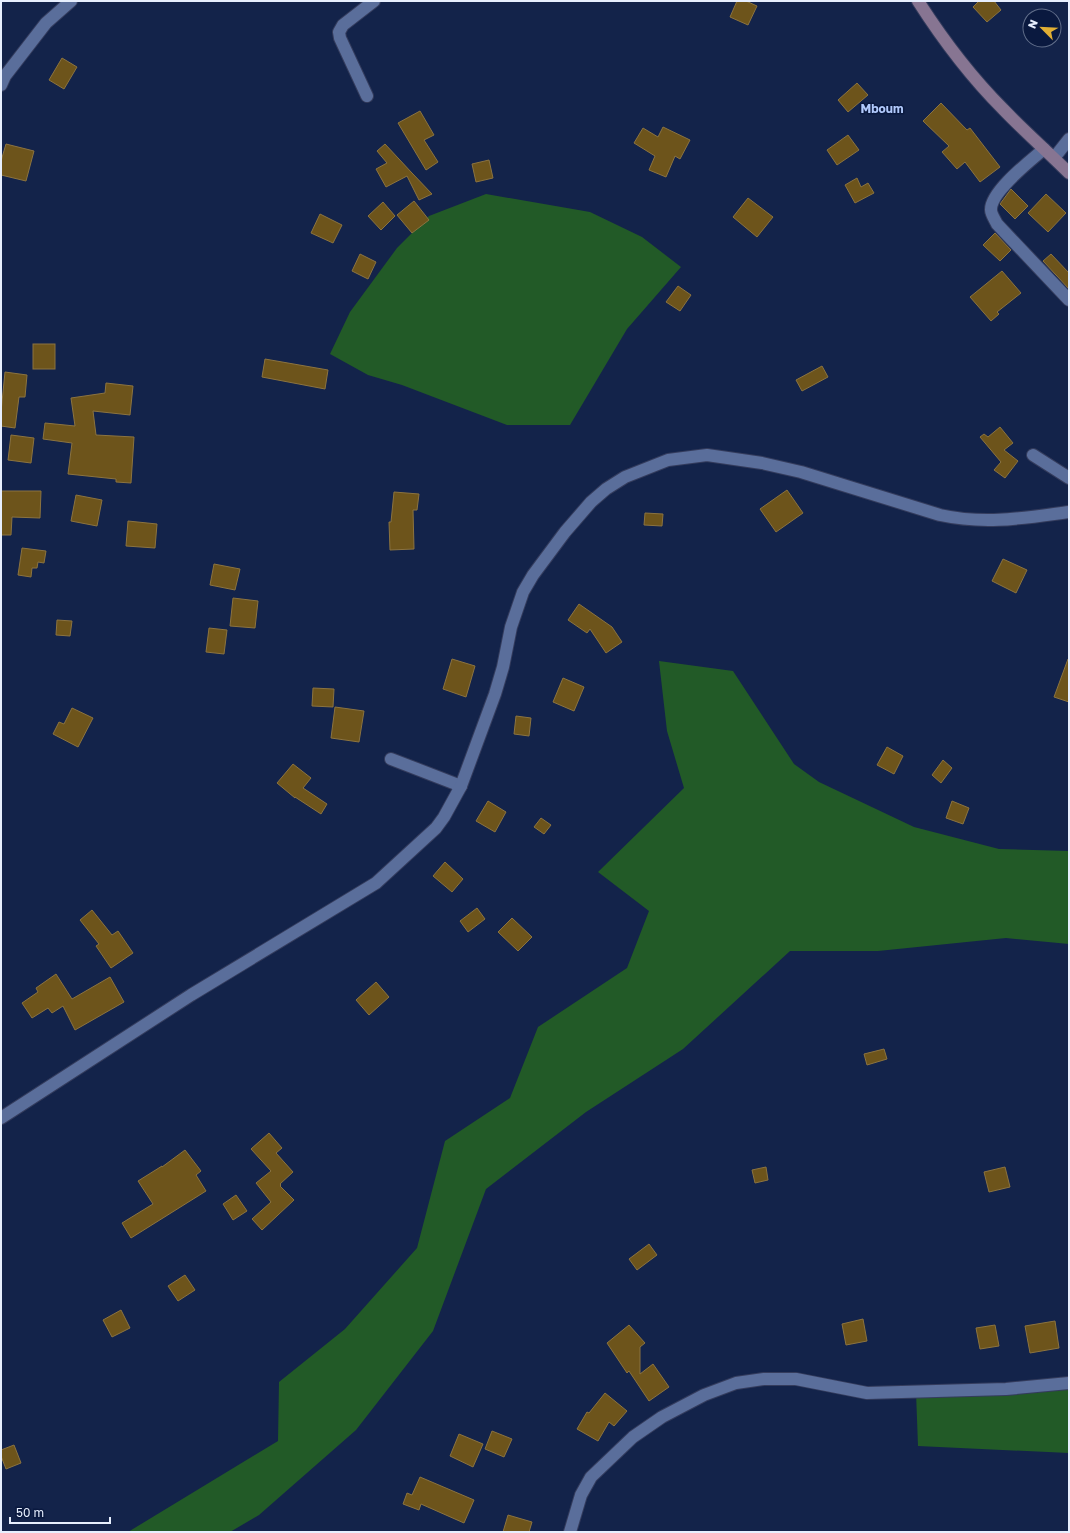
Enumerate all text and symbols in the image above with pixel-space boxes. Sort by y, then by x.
north arrow [1022,8,1062,48]
text: N [1025,17,1040,30]
district label: Mboum [861,101,903,116]
scale bar [10,1499,110,1525]
text: 50 m [16,1505,44,1520]

